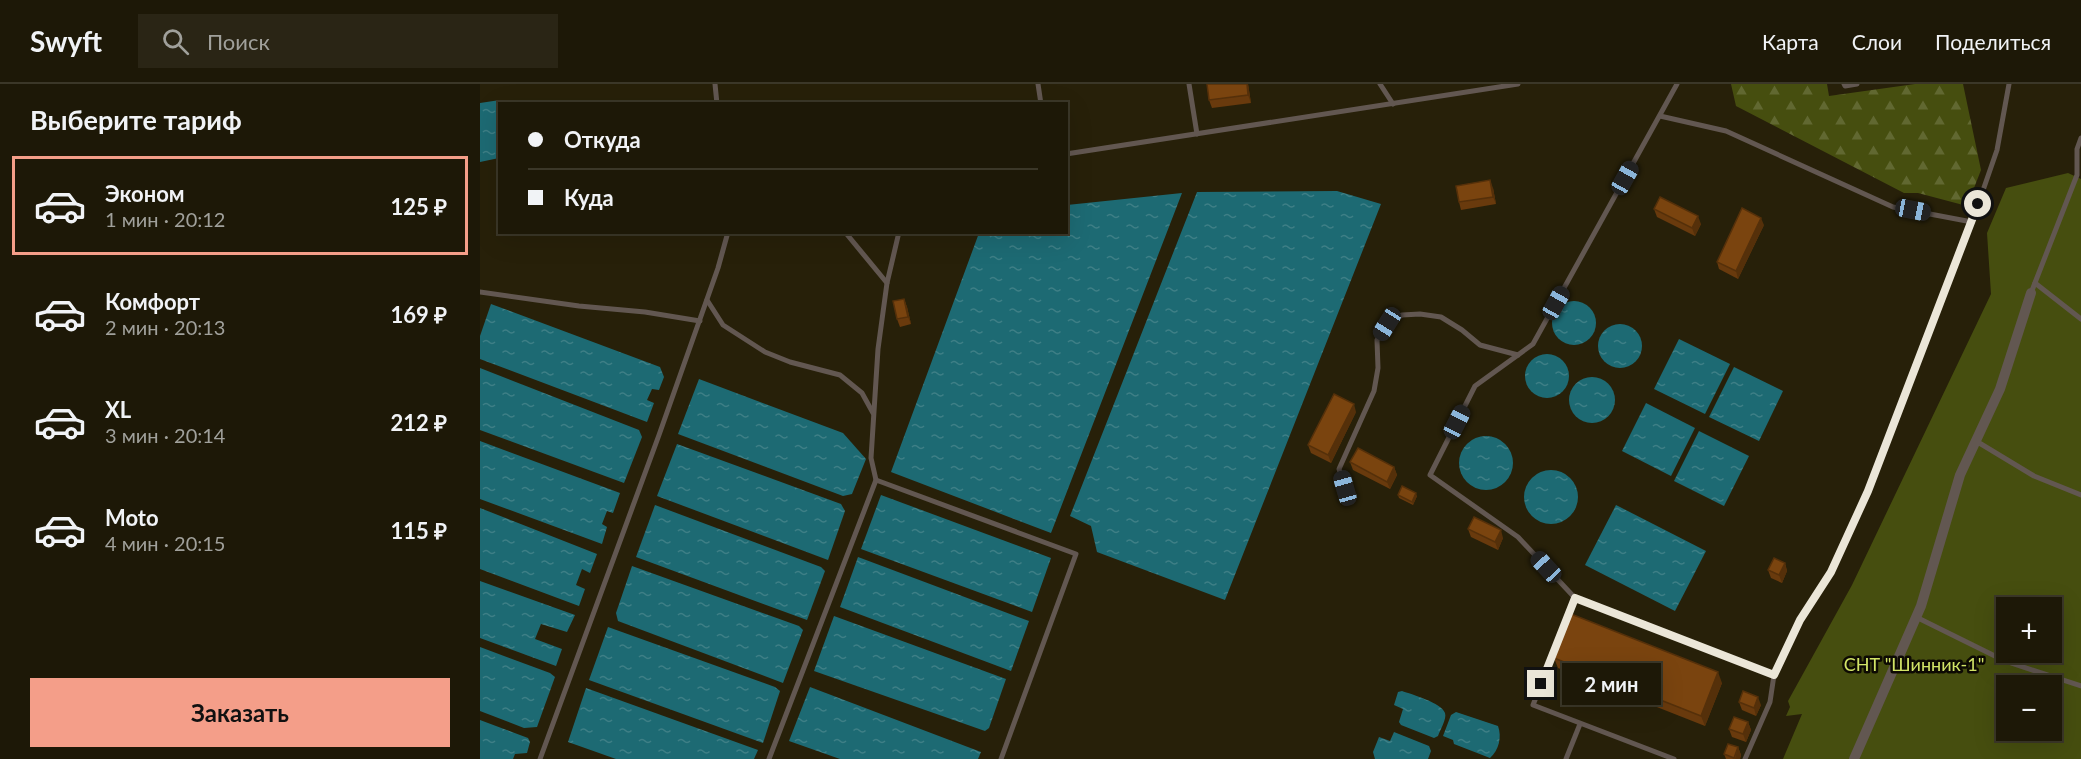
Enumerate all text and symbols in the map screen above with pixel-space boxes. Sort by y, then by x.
search box [138,14,558,68]
text: Swyft [30,24,102,58]
icon: search [159,25,192,58]
text: Поиск [207,28,270,55]
text: Карта [1762,29,1819,54]
text: Слои [1852,29,1902,54]
text: Поделиться [1935,29,2051,54]
text: Выберите тариф [30,103,242,136]
text: Откуда [564,126,641,153]
car [1608,158,1642,198]
icon: car [33,179,87,233]
text: Эконом [105,180,185,207]
text: Куда [564,184,614,211]
route start [1964,190,1991,217]
text: 125 ₽ [391,193,447,220]
car [1894,198,1932,222]
text: 1 мин · 20:12 [105,207,225,231]
car [1539,283,1573,323]
icon: car [33,287,87,341]
text: Комфорт [105,288,200,315]
text: 169 ₽ [391,301,447,328]
car [1370,304,1404,344]
text: 2 мин · 20:13 [105,315,225,339]
icon: car [33,395,87,449]
text: XL [105,396,131,423]
car [1441,402,1473,442]
text: 212 ₽ [391,409,447,436]
text: 3 мин · 20:14 [105,423,225,447]
car [1331,468,1359,508]
icon: car [33,503,87,557]
text: Moto [105,504,159,531]
text: 115 ₽ [391,517,447,544]
text: 4 мин · 20:15 [105,531,225,555]
car [1527,548,1565,586]
map controls [1996,597,2062,741]
button: + [1996,597,2062,663]
park label: СНТ "Шинник-1" [1844,653,1984,675]
callout: 2 мин [1562,663,1661,705]
route end [1527,670,1554,697]
text: 2 мин [1585,672,1638,696]
button: − [1996,675,2062,741]
button: Заказать [30,678,450,747]

